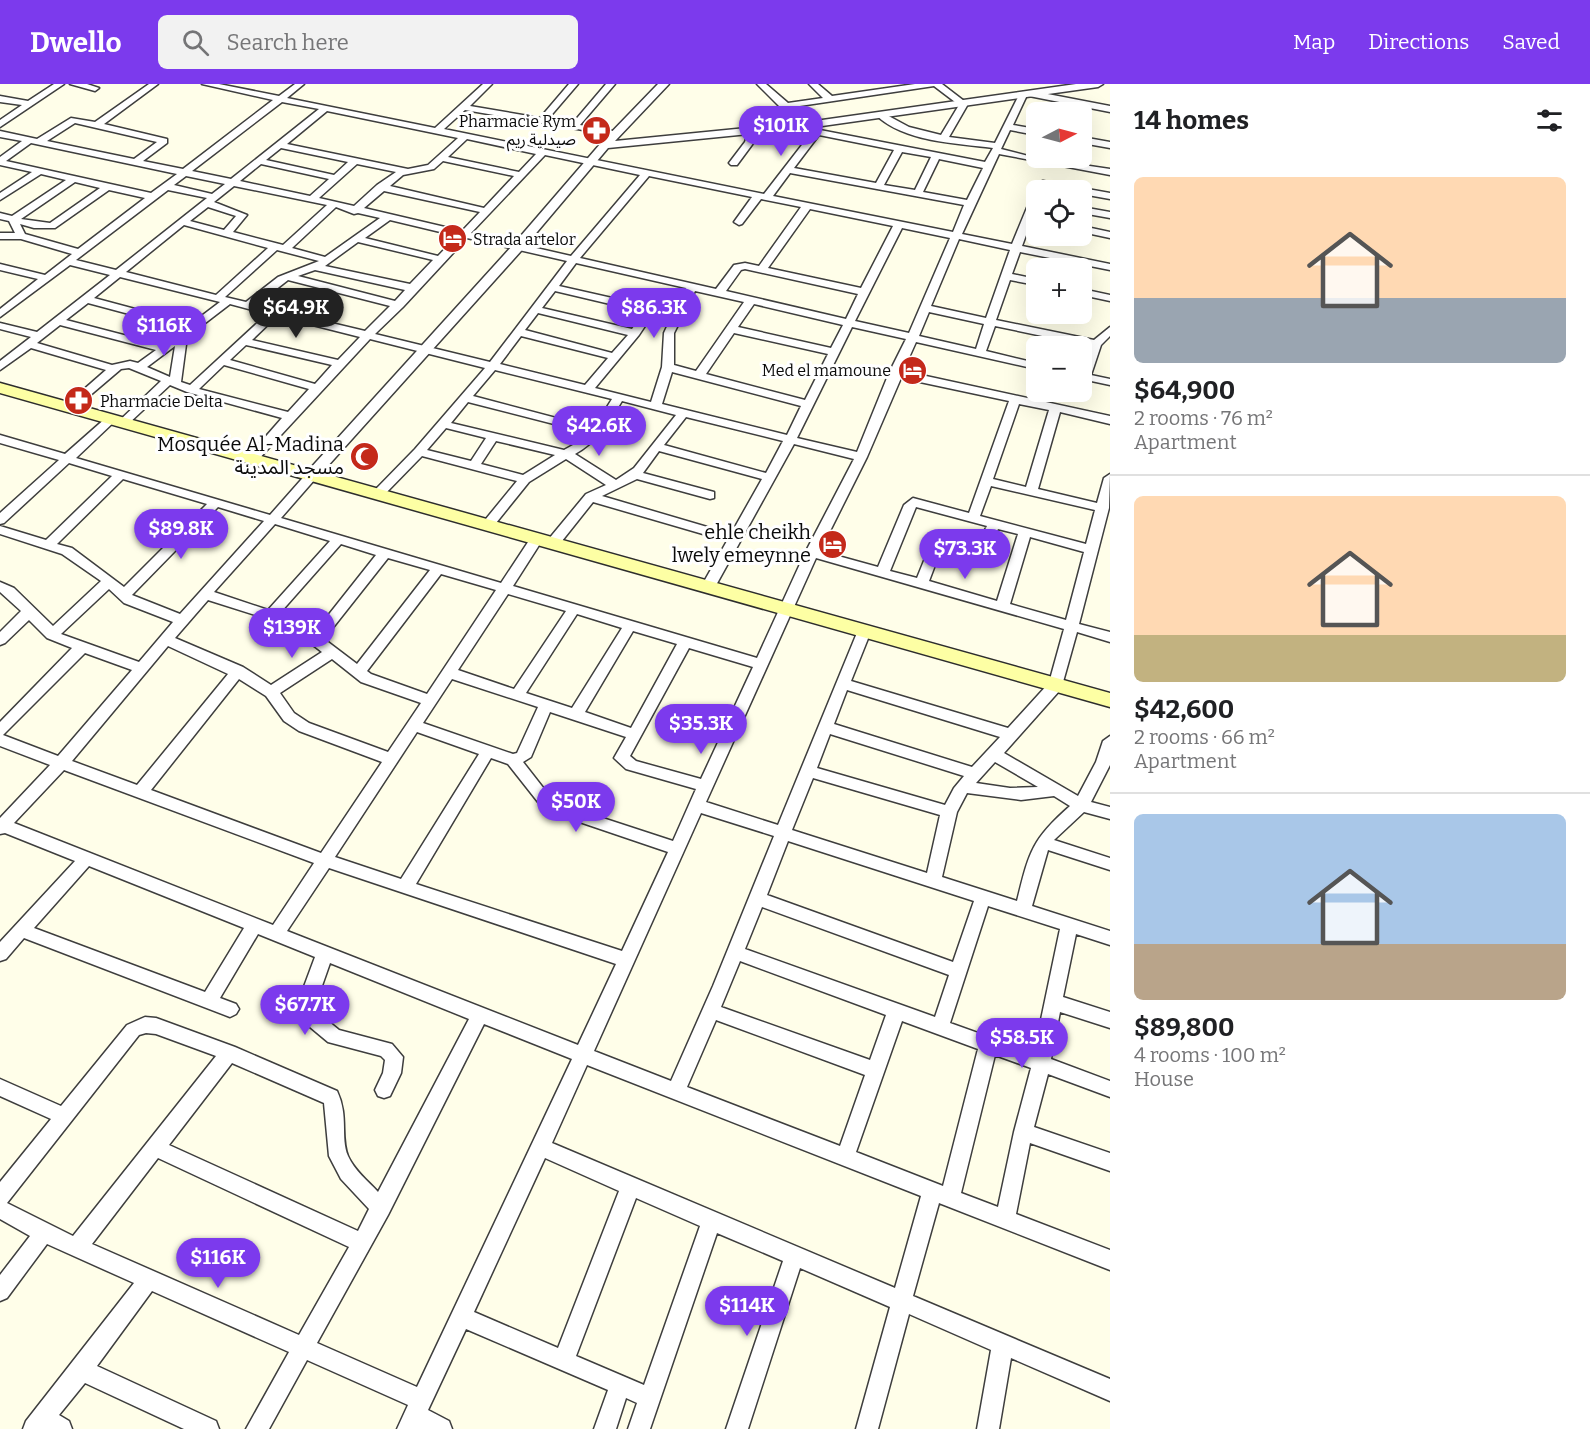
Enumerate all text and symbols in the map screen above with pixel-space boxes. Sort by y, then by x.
search box [158,15,578,69]
text: Dwello [30,26,122,59]
icon: search [179,26,212,59]
text: Search here [227,29,349,56]
text: Map [1293,29,1335,55]
text: Directions [1368,29,1469,55]
text: Saved [1502,29,1560,55]
north arrow [1026,102,1092,168]
map controls [1026,102,1092,402]
icon: filters [1533,104,1566,137]
text: 14 homes [1134,105,1249,136]
pin: $101K [739,106,823,157]
place label: Pharmacie Rym صيدلية ريم [459,112,576,152]
text: $101K [753,113,809,137]
pharmacy icon: Pharmacie Rym صيدلية ريم [581,114,613,146]
button: locate [1026,180,1092,246]
icon: home [1296,216,1404,324]
hotel icon: Strada artelor [436,223,468,255]
place label: Strada artelor [473,230,576,249]
button: + [1026,258,1092,324]
pin: $64.9K [247,288,345,339]
pin: $86.3K [605,288,703,339]
text: $64.9K [263,295,329,319]
text: $86.3K [621,295,687,319]
pin: $116K [122,306,206,357]
text: $116K [136,313,192,337]
button: − [1026,336,1092,402]
hotel icon: Med el mamoune [896,354,928,386]
place label: Med el mamoune [762,361,891,380]
text: $64,900 [1134,375,1235,406]
pharmacy icon: Pharmacie Delta [63,385,95,417]
place label: Pharmacie Delta [100,392,223,411]
pin: $42.6K [550,406,648,457]
text: 2 rooms · 76 m² [1134,406,1273,430]
text: $42.6K [566,413,632,437]
text: Apartment [1134,430,1237,454]
place label: Mosquée Al-Madina مسجد المدينة [157,432,344,479]
mosque icon: Mosquée Al-Madina مسجد المدينة [349,440,381,472]
pin: $89.8K [132,509,230,560]
text: $89.8K [148,516,214,540]
place label: ehle cheikh lwely emeynne [672,520,812,567]
hotel icon: ehle cheikh lwely emeynne [816,528,848,560]
pin: $73.3K [916,529,1014,580]
icon: home [1296,535,1404,643]
text: $73.3K [933,536,997,560]
pin: $139K [250,608,334,659]
text: $139K [263,615,321,639]
text: $42,600 [1134,694,1234,725]
pin: $35.3K [652,704,750,755]
text: $35.3K [669,711,733,735]
text: 2 rooms · 66 m² [1134,725,1275,749]
text: Apartment [1134,749,1237,773]
pin: $50K [540,782,612,833]
text: $50K [551,789,601,813]
icon: home [1296,853,1404,961]
pin: $67.7K [256,985,354,1036]
text: $67.7K [274,992,336,1016]
text: $89,800 [1134,1012,1234,1043]
pin: $58.5K [973,1018,1071,1069]
text: $58.5K [990,1025,1054,1049]
text: 4 rooms · 100 m² [1134,1043,1286,1067]
text: House [1134,1067,1194,1091]
pin: $116K [176,1238,260,1289]
text: $116K [190,1245,246,1269]
pin: $114K [705,1286,789,1337]
text: $114K [719,1293,775,1317]

